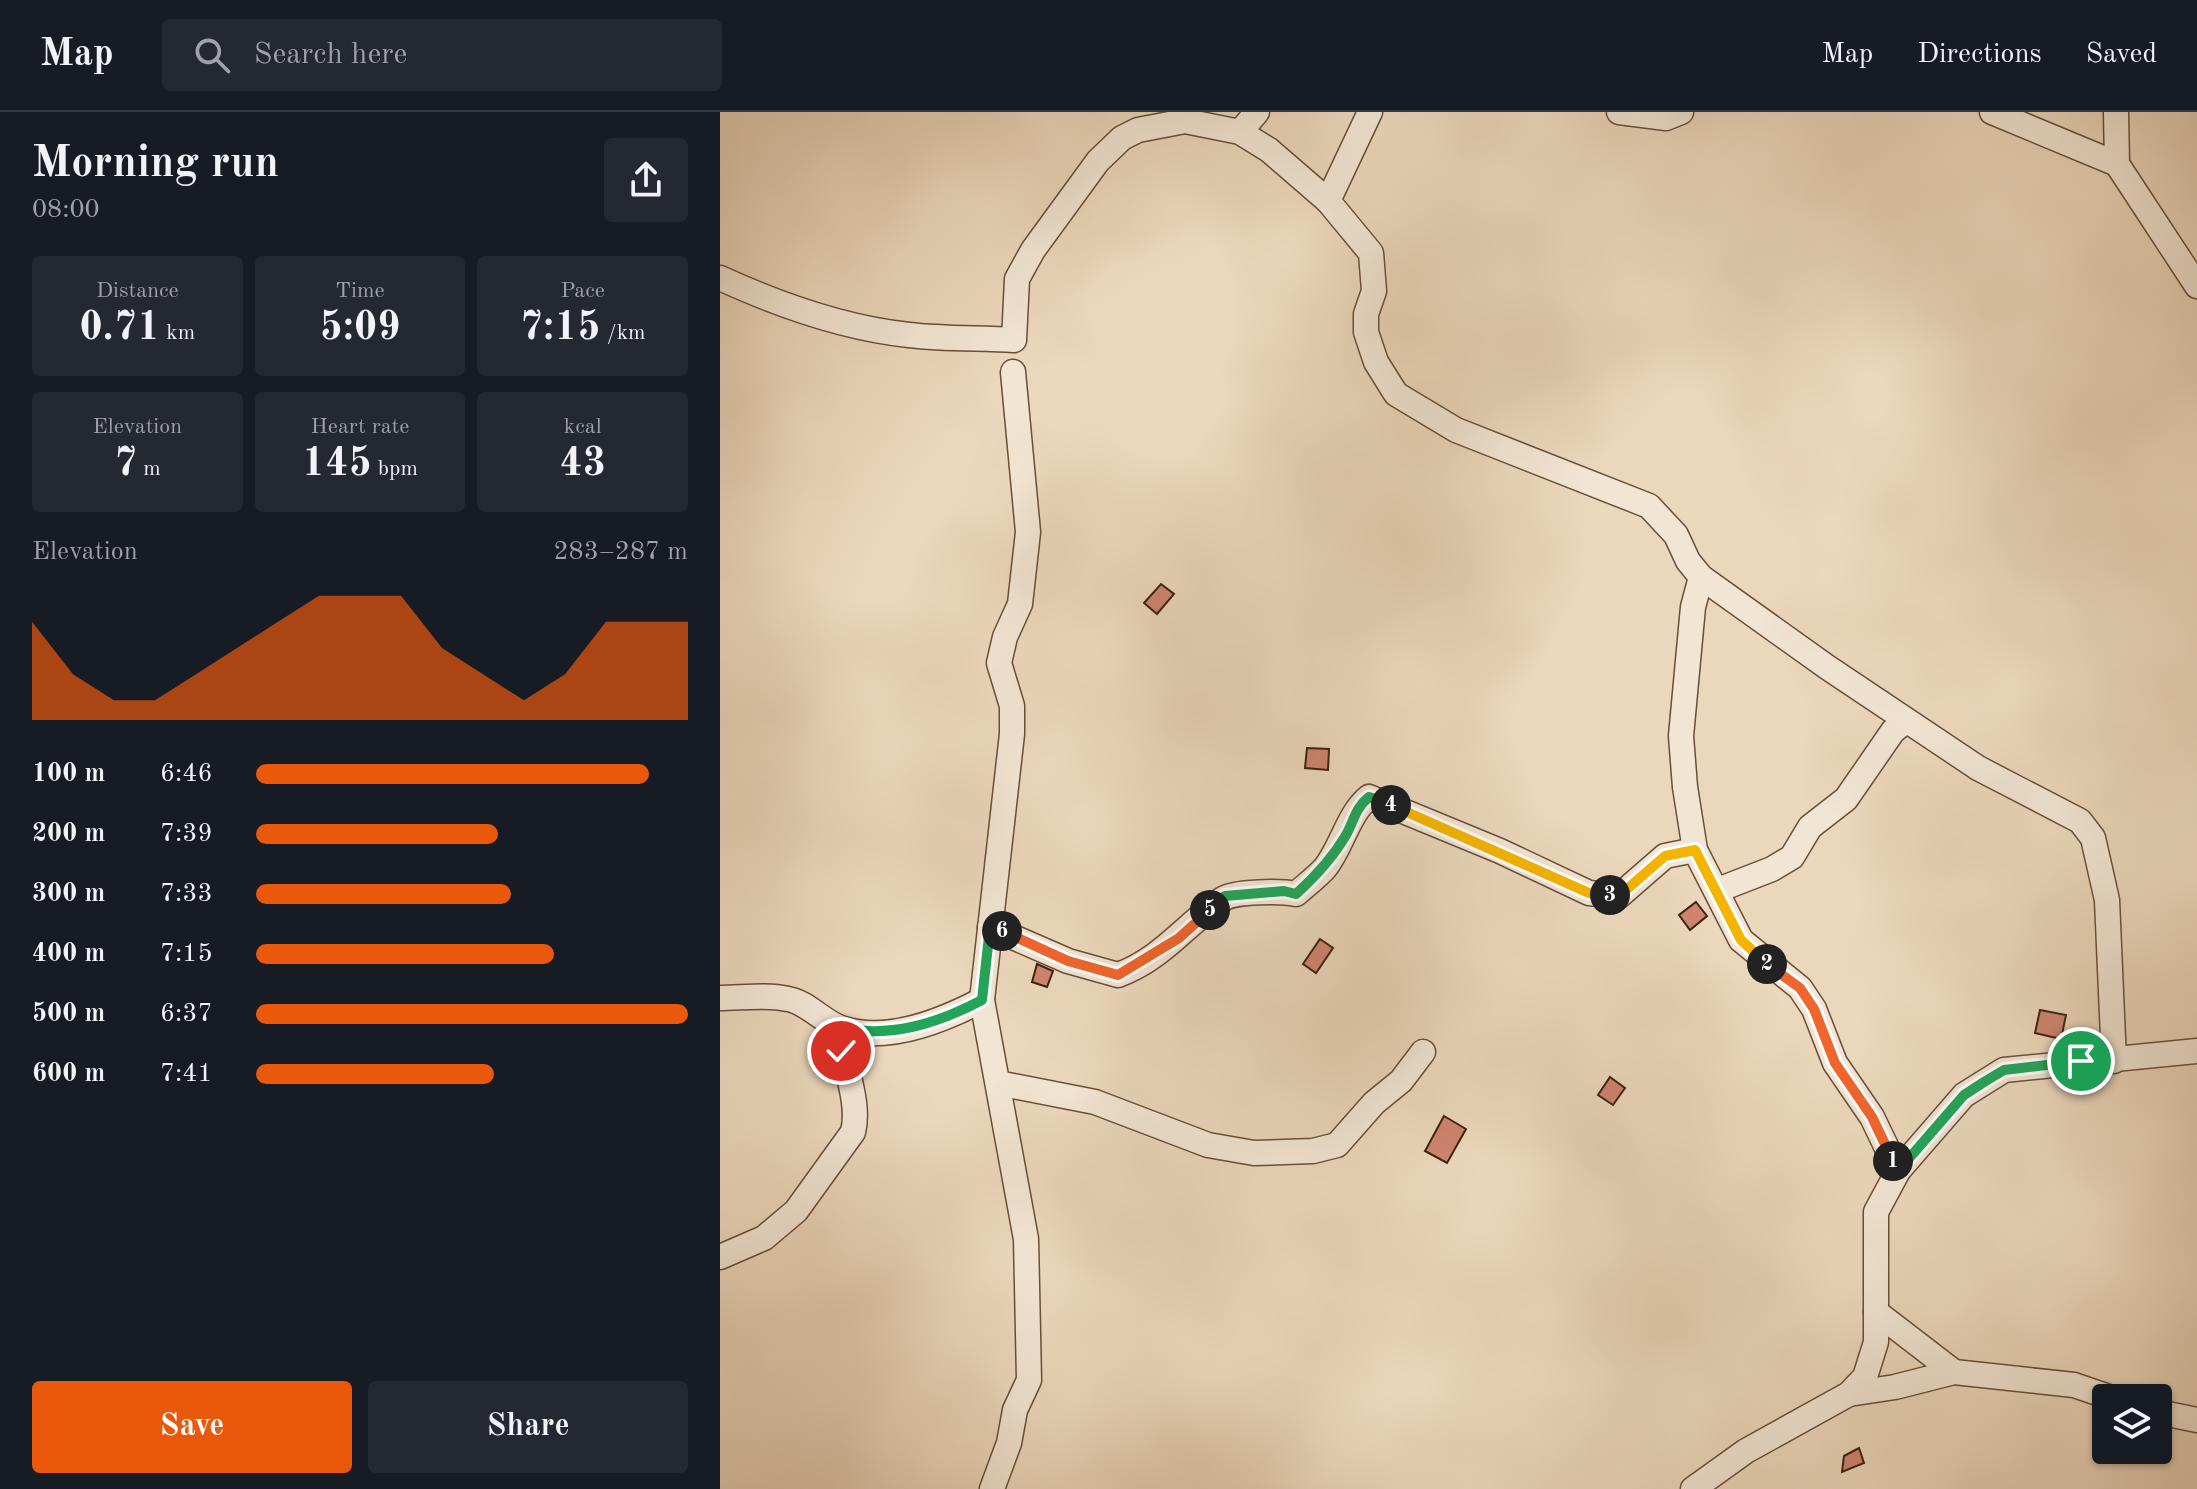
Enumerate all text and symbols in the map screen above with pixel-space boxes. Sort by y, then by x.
search box [162,19,722,91]
icon: search [190,33,234,77]
text: Map [40,36,114,74]
text: Search here [254,40,407,70]
text: Map [1821,41,1873,69]
text: Directions [1917,41,2042,69]
text: Saved [2086,41,2157,69]
button: share [604,138,688,222]
text: Morning run [32,142,279,186]
text: 08:00 [32,197,100,223]
text: Distance [96,280,179,302]
text: Time [335,280,385,302]
text: Pace [560,280,605,302]
text: 0.71 [79,309,160,349]
text: 5:09 [320,309,400,349]
text: 7:15 [520,309,601,349]
text: km [160,322,195,344]
text: /km [601,322,646,344]
text: Elevation [93,416,182,438]
text: Heart rate [311,416,409,438]
text: kcal [564,416,602,438]
text: 7 [114,445,137,485]
text: 145 [302,445,372,485]
text: 43 [559,445,606,485]
text: m [137,458,161,480]
text: bpm [372,458,418,480]
text: Elevation [32,539,138,565]
text: 283–287 m [553,539,688,565]
text: 100 m [32,761,105,787]
text: 6:46 [160,761,213,787]
pin: 4 [1371,785,1411,825]
text: 4 [1385,794,1397,816]
text: 200 m [32,821,105,847]
text: 7:39 [160,821,213,847]
pin: 3 [1590,875,1630,915]
text: 300 m [32,881,105,907]
text: 7:33 [160,881,213,907]
text: 3 [1604,884,1616,906]
pin: 5 [1190,890,1230,930]
text: 5 [1204,899,1216,921]
pin: 6 [982,911,1022,951]
text: 6 [996,920,1008,942]
text: 400 m [32,941,105,967]
text: 7:15 [160,941,213,967]
pin: 2 [1747,944,1787,984]
text: 2 [1761,953,1773,975]
text: 500 m [32,1001,105,1027]
text: 6:37 [160,1001,213,1027]
pin [807,1017,875,1085]
pin [2047,1027,2115,1095]
icon: check [819,1029,863,1073]
icon: arrive [2059,1039,2103,1083]
text: 600 m [32,1061,105,1087]
text: 7:41 [160,1061,213,1087]
pin: 1 [1873,1141,1913,1181]
text: 1 [1887,1150,1899,1172]
button: Save [32,1381,352,1473]
button: Share [368,1381,688,1473]
map controls [2092,1384,2172,1464]
button: layers [2092,1384,2172,1464]

